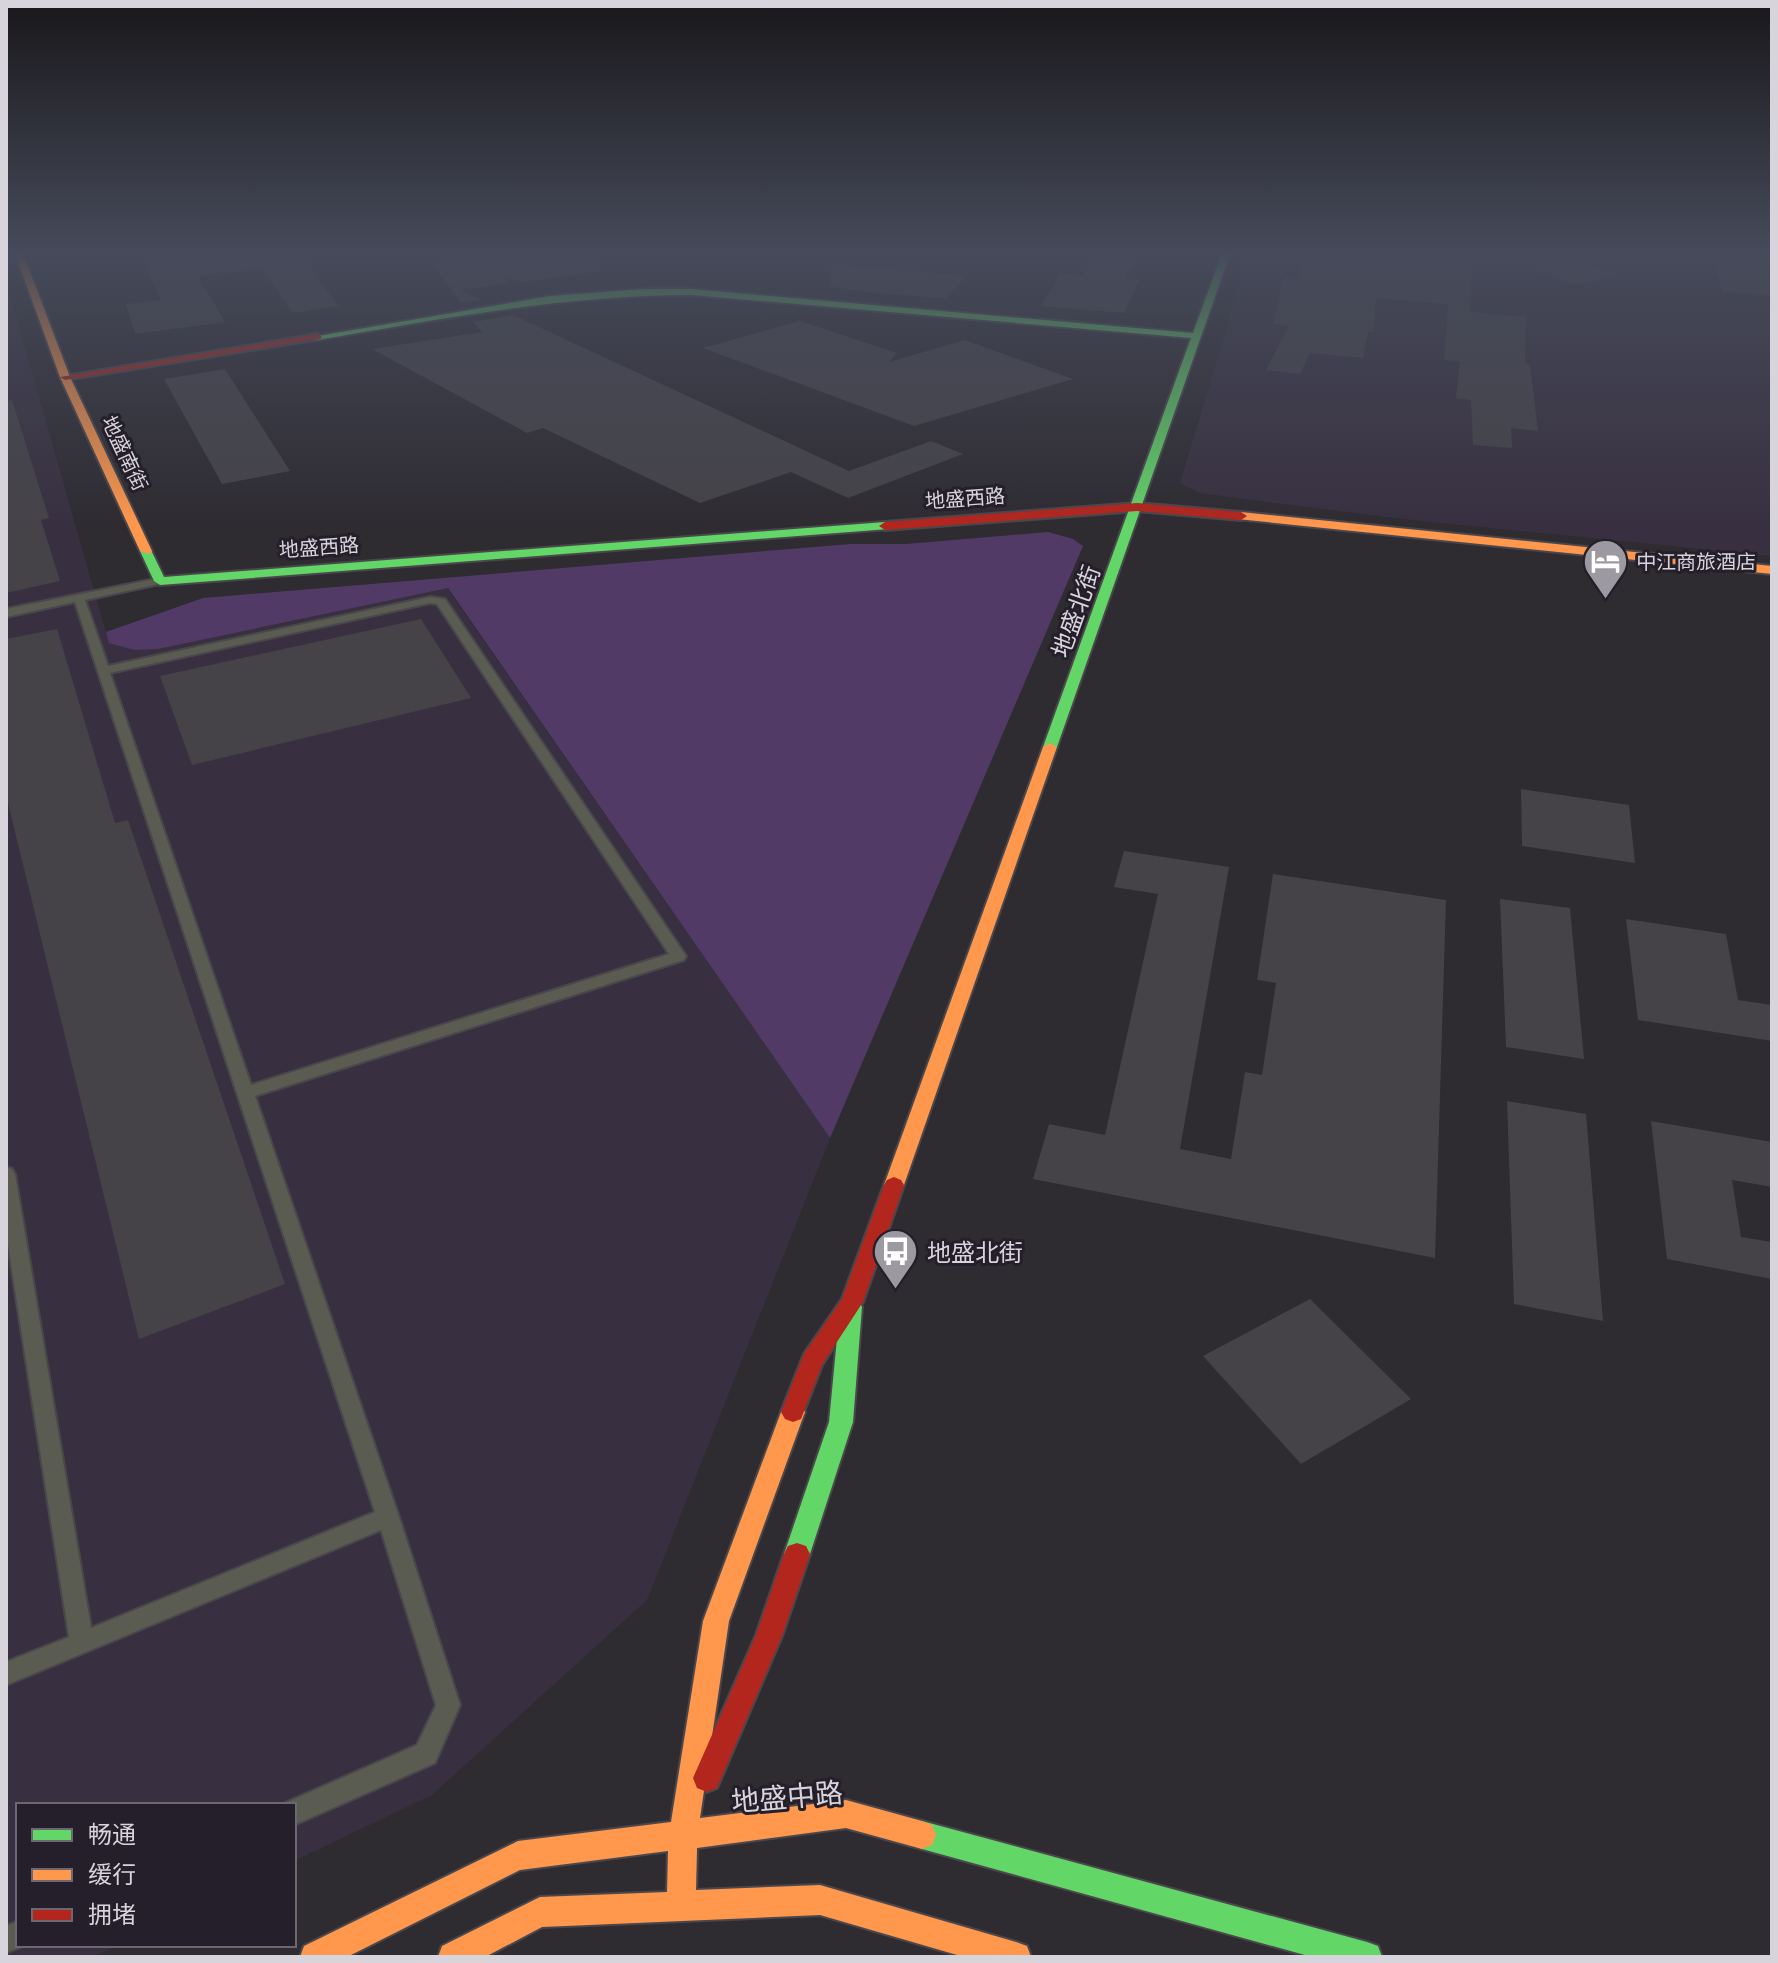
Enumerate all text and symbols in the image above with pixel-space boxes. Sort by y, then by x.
street label: 地盛南街 [96,411,154,495]
street label: 地盛西路 [924,482,1006,514]
street label: 地盛西路 [278,531,360,563]
hotel icon: 中江商旅酒店 [1581,537,1629,600]
place label: 中江商旅酒店 [1636,548,1756,575]
street label: 地盛北街 [1043,560,1107,662]
bus stop icon: 地盛北街 [872,1227,920,1290]
place label: 地盛北街 [927,1235,1023,1268]
street label: 地盛中路 [730,1772,844,1820]
legend [16,1803,296,1947]
text: 畅通 [88,1817,136,1850]
text: 缓行 [88,1857,136,1890]
text: 拥堵 [88,1897,136,1930]

